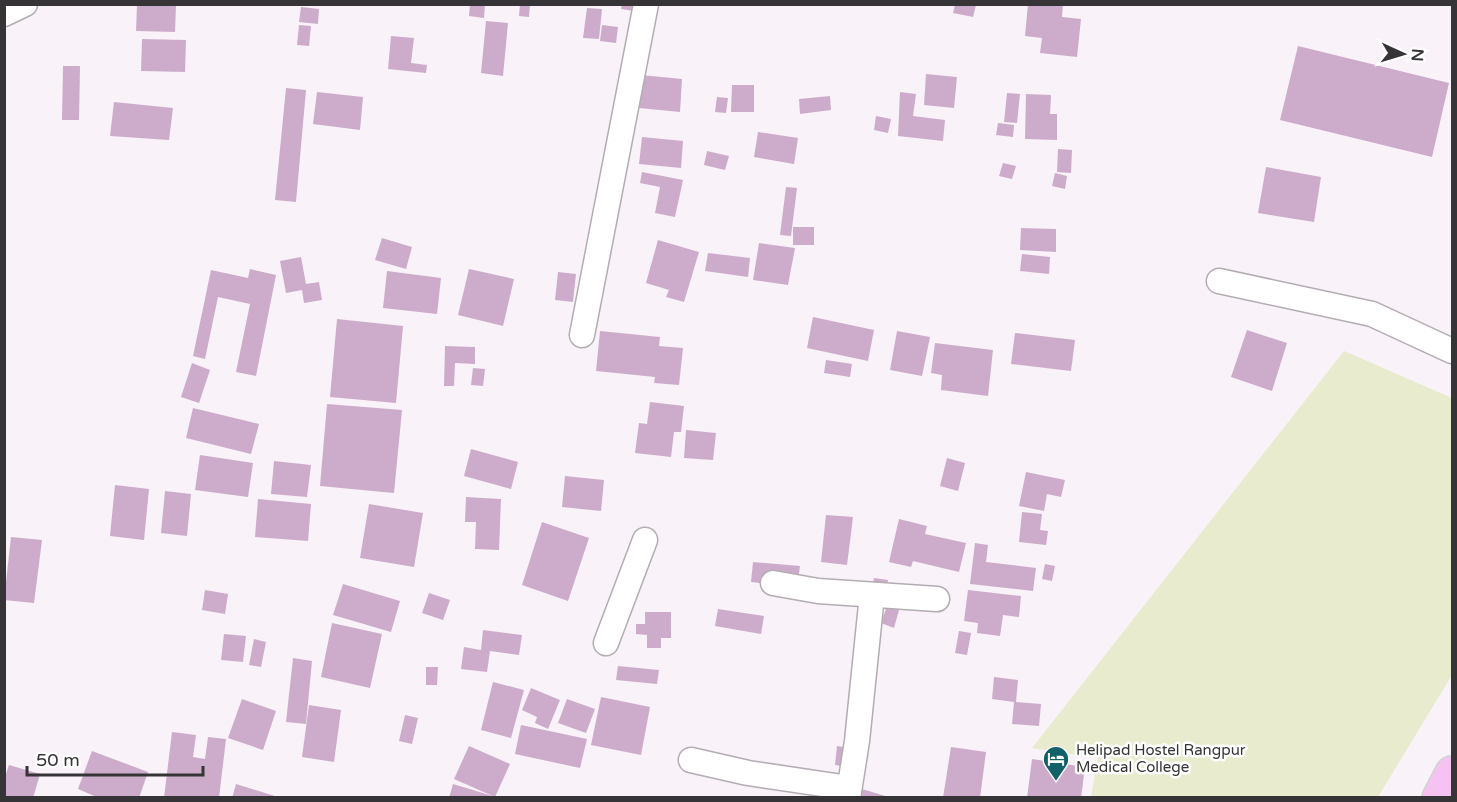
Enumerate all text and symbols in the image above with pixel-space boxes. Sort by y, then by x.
north arrow [1373,24,1433,84]
text: N [1407,48,1427,62]
scale bar [27,739,202,777]
place label: Helipad Hostel Rangpur Medical College [1076,741,1246,776]
hotel icon: Helipad Hostel Rangpur Medical College [1041,744,1071,782]
text: 50 m [36,749,80,771]

